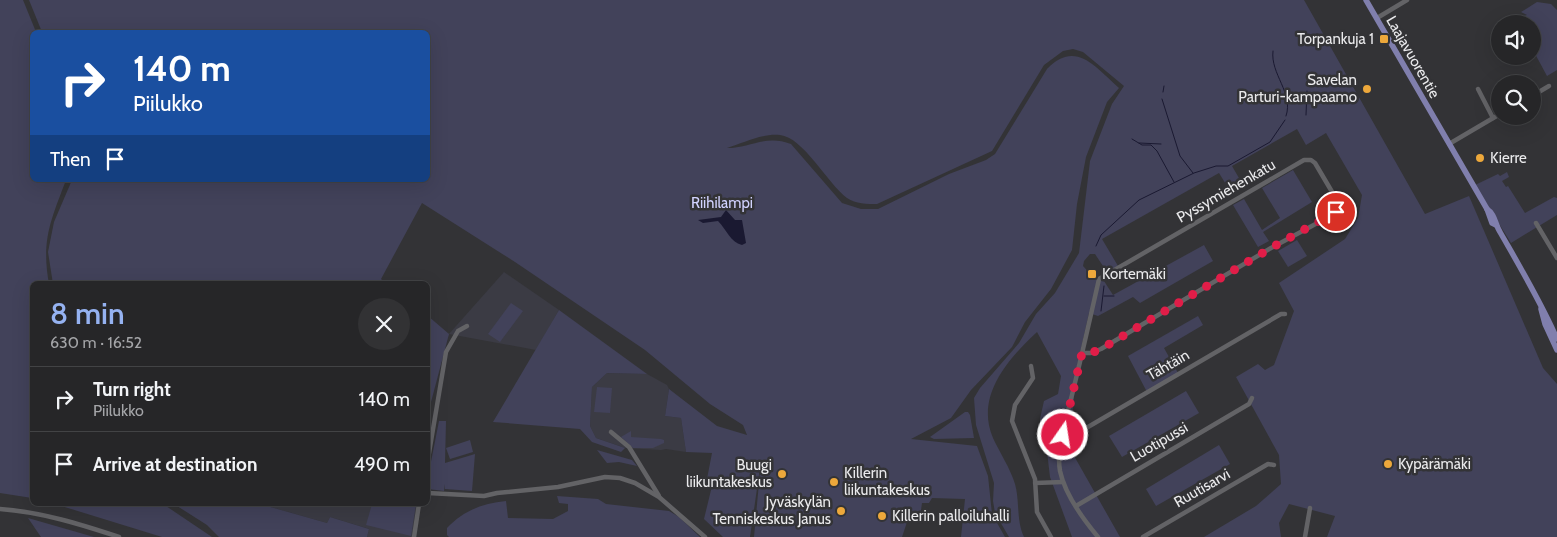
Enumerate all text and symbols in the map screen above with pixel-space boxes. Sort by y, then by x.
street label: Laajavuorentie [1382,13,1444,102]
map controls [1491,15,1541,125]
button: sound [1491,15,1541,65]
place label: Torpankuja 1 [1297,30,1374,48]
marker: Torpankuja 1 [1378,33,1390,45]
text: 140 m [133,47,231,90]
icon: right [50,50,115,115]
place label: Savelan Parturi-kampaamo [1238,71,1357,106]
button: search [1491,75,1541,125]
marker: Savelan Parturi-kampaamo [1361,83,1373,95]
text: Piilukko [133,90,203,117]
icon: arrive [101,145,129,173]
text: Then [50,148,91,171]
place label: Kierre [1490,149,1527,167]
marker: Kierre [1474,152,1486,164]
street label: Pyssymiehenkatu [1173,155,1279,227]
pin [1315,191,1357,233]
park label: Riihilampi [691,194,753,212]
icon: arrive [1322,198,1350,226]
place label: Kortemäki [1102,265,1166,283]
marker: Kortemäki [1086,268,1098,280]
text: 8 min [50,295,125,332]
button: close [358,298,410,350]
text: 630 m · 16:52 [50,333,142,352]
street label: Tähtäin [1144,346,1192,384]
text: Turn right [93,378,171,401]
icon: right [50,385,78,413]
text: 140 m [359,388,410,411]
text: Piilukko [93,401,144,420]
position arrow [1036,408,1088,460]
street label: Luotipussi [1127,418,1191,466]
icon: arrive [50,450,78,478]
text: Arrive at destination [93,453,257,476]
text: 490 m [354,453,410,476]
place label: Kypärämäki [1398,455,1471,473]
place label: Buugi liikuntakeskus [686,456,772,491]
marker: Kypärämäki [1382,458,1394,470]
place label: Killerin liikuntakeskus [844,464,930,499]
street label: Ruutisarvi [1171,465,1233,511]
marker: Buugi liikuntakeskus [776,468,788,480]
marker: Killerin liikuntakeskus [828,476,840,488]
place label: Jyväskylän Tenniskeskus Janus [713,493,831,528]
marker: Jyväskylän Tenniskeskus Janus [835,505,847,517]
place label: Killerin palloiluhalli [892,507,1009,525]
marker: Killerin palloiluhalli [876,510,888,522]

